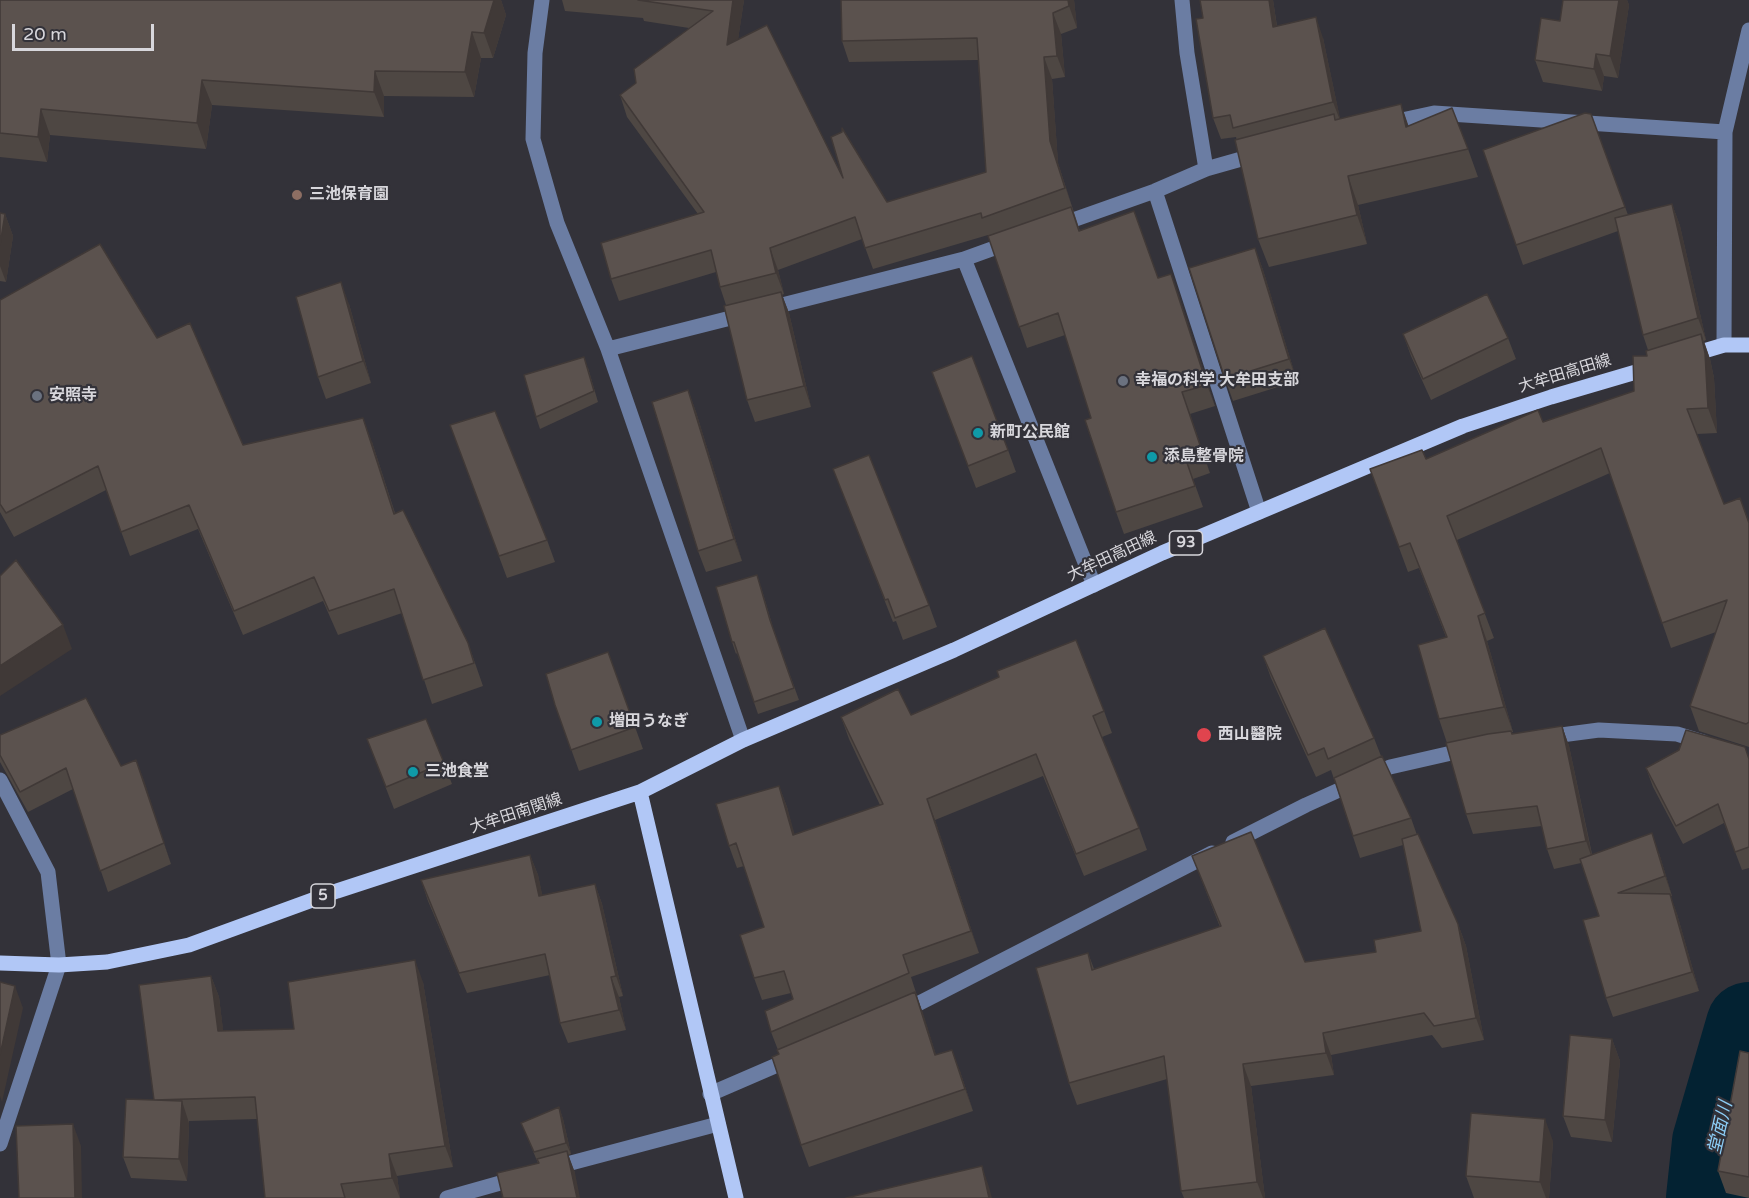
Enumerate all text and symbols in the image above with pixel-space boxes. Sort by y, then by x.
scale bar [15,12,158,50]
text: 20 m [23,23,67,45]
place label: 三池保育園 [309,185,389,205]
marker: 三池保育園 [290,188,304,202]
street label: 大牟田高田線 [1516,351,1614,397]
place label: 幸福の科学 大牟田支部 [1135,371,1299,391]
marker: 幸福の科学 大牟田支部 [1116,374,1130,388]
place label: 安照寺 [49,386,97,406]
marker: 安照寺 [30,389,44,403]
place label: 新町公民館 [990,423,1070,443]
marker: 新町公民館 [971,426,985,440]
place label: 添島整骨院 [1164,447,1244,467]
marker: 添島整骨院 [1145,450,1159,464]
street label: 大牟田高田線 [1064,528,1160,586]
road number: 93 [1170,531,1202,555]
place label: 増田うなぎ [609,712,689,732]
marker: 増田うなぎ [590,715,604,729]
place label: 西山醫院 [1218,725,1282,745]
marker: 西山醫院 [1195,726,1213,744]
place label: 三池食堂 [425,762,489,782]
marker: 三池食堂 [406,765,420,779]
street label: 大牟田南関線 [467,790,565,838]
road number: 5 [311,884,335,908]
water label: 堂面川 [1704,1099,1738,1157]

